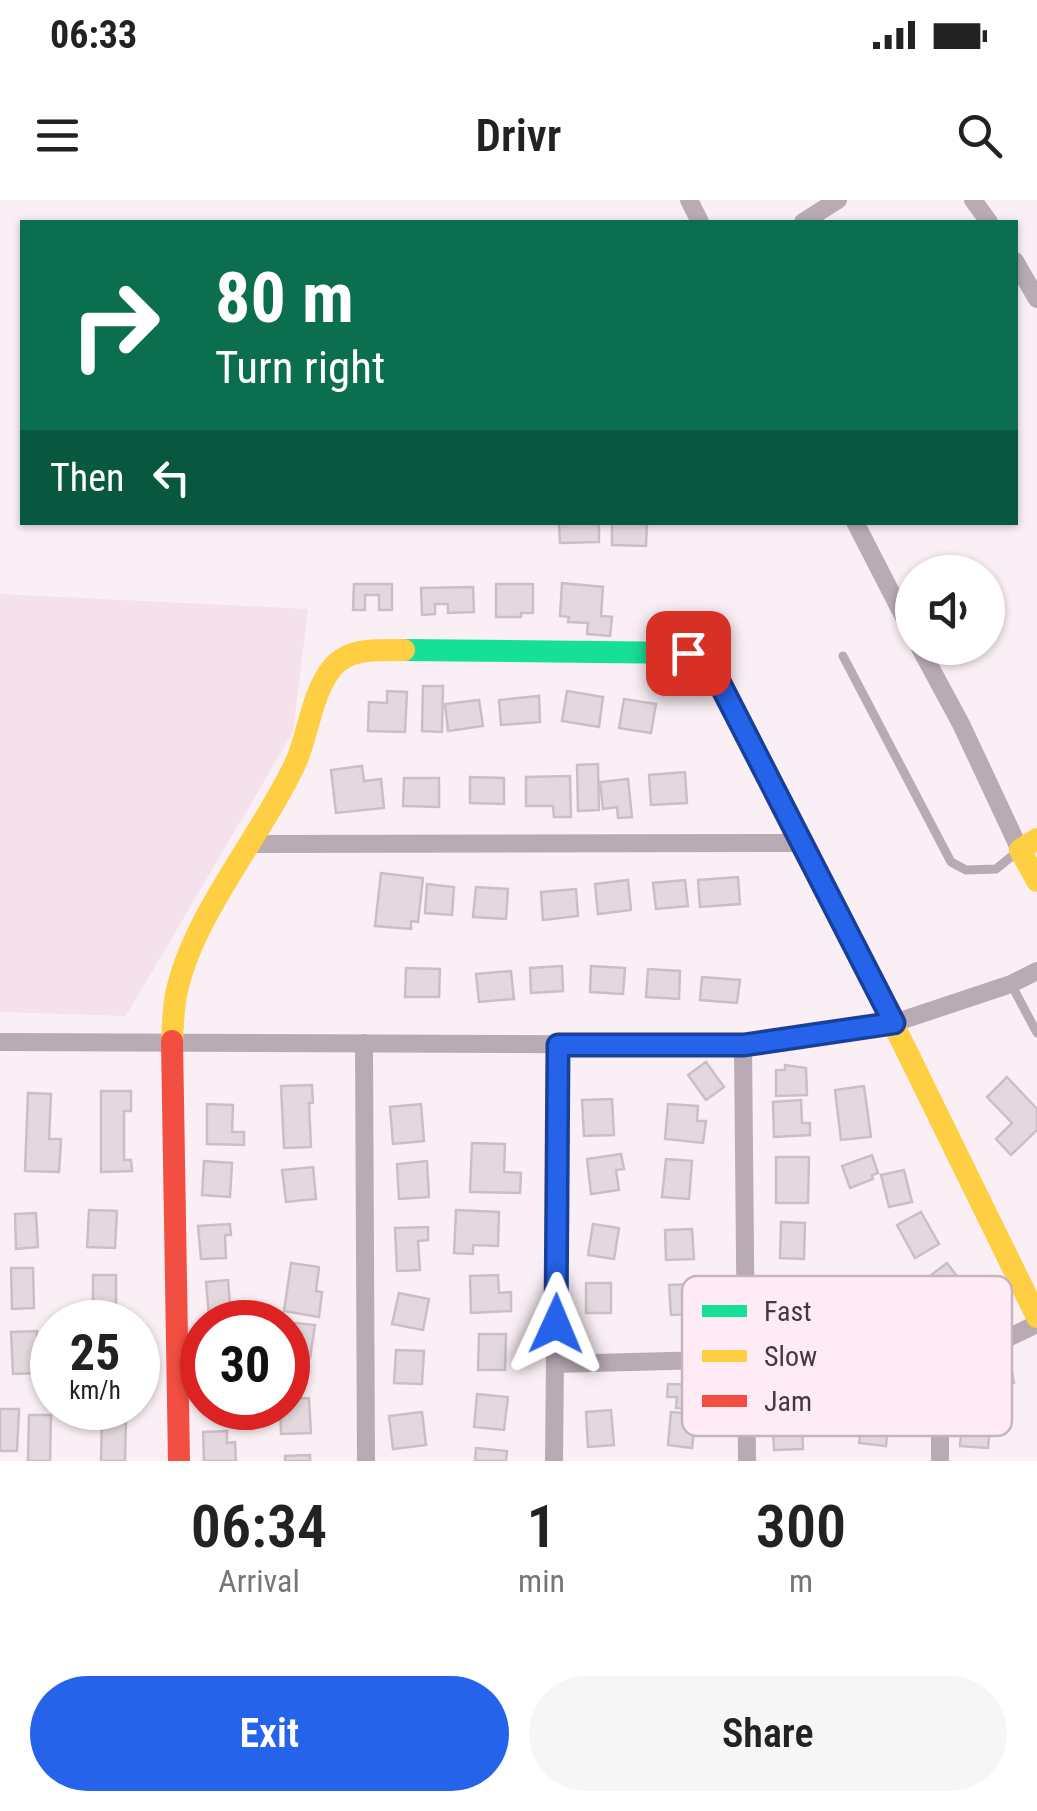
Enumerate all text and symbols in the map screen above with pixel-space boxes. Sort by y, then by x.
text: 06:33 [50,13,137,57]
icon: menu [30,108,85,163]
icon: search [952,108,1007,163]
text: Drivr [476,109,561,162]
text: 80 m [215,257,354,339]
icon: right [50,260,180,390]
text: Turn right [215,341,385,394]
icon: left [144,450,199,505]
text: Then [50,456,124,500]
map controls [895,555,1005,665]
button: sound [895,555,1005,665]
pin [646,611,731,696]
icon: arrive [661,626,716,681]
position arrow [504,1272,608,1376]
legend [682,1276,1012,1436]
text: Fast [764,1295,811,1328]
speed limit sign: 30 [180,1300,310,1430]
text: 25 [70,1324,120,1382]
text: Slow [764,1340,817,1373]
text: km/h [69,1376,121,1405]
text: Jam [764,1385,812,1418]
text: 06:34 [191,1491,327,1562]
text: 1 [526,1491,557,1562]
text: 300 [756,1491,846,1562]
text: Arrival [218,1562,300,1600]
text: min [518,1562,565,1600]
text: m [789,1562,813,1600]
button: Exit [30,1676,509,1791]
button: Share [529,1676,1007,1791]

